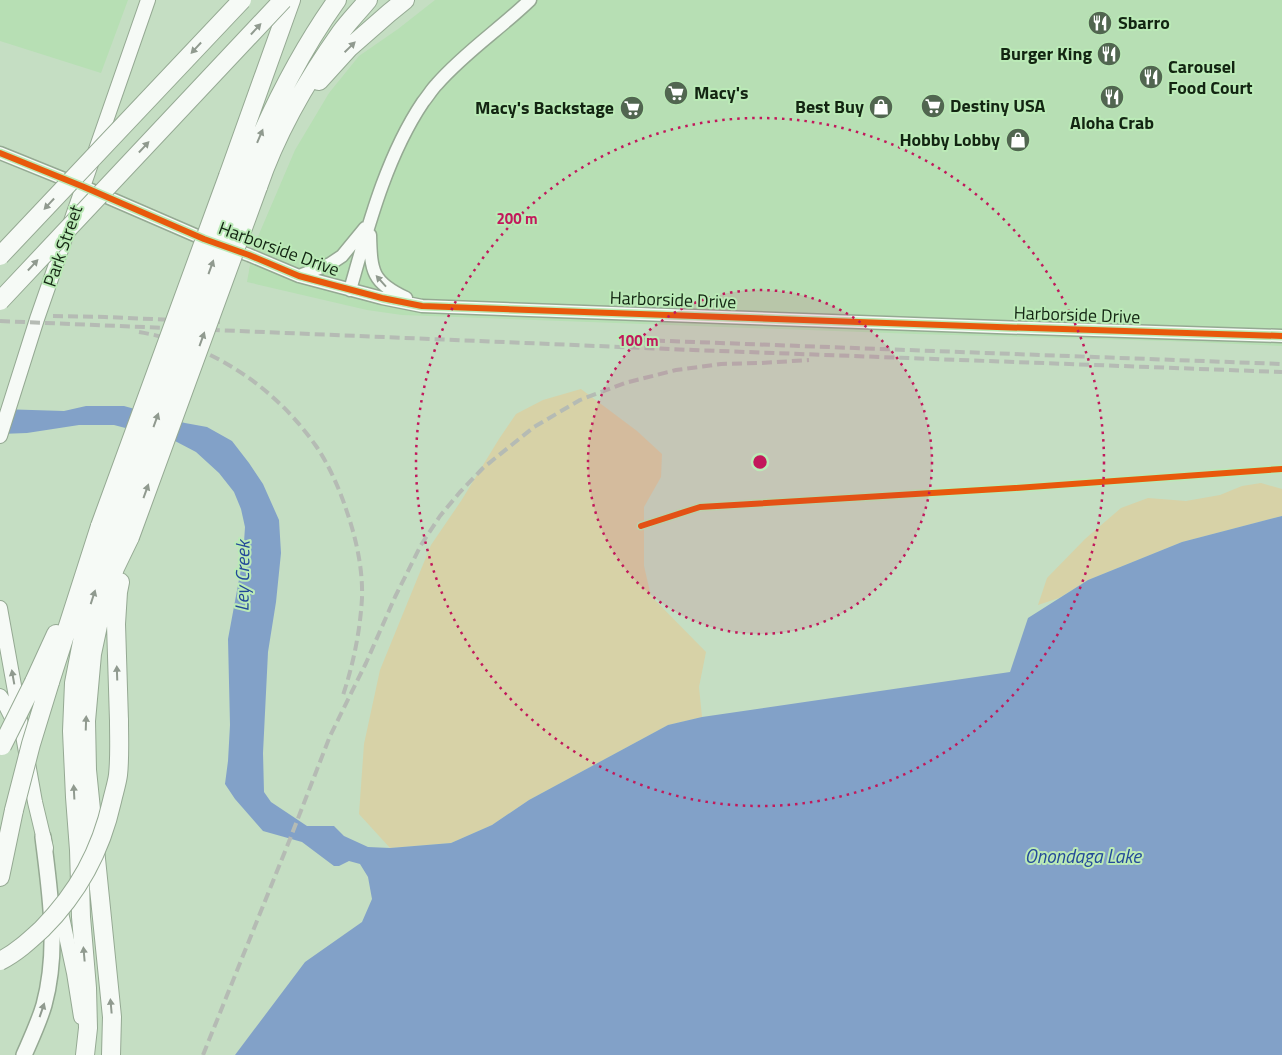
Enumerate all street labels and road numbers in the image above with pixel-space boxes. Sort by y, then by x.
street label: Park Street [36,201,89,290]
street label: Harborside Drive [215,214,343,283]
street label: Harborside Drive [609,284,737,315]
street label: Harborside Drive [1013,299,1141,330]

